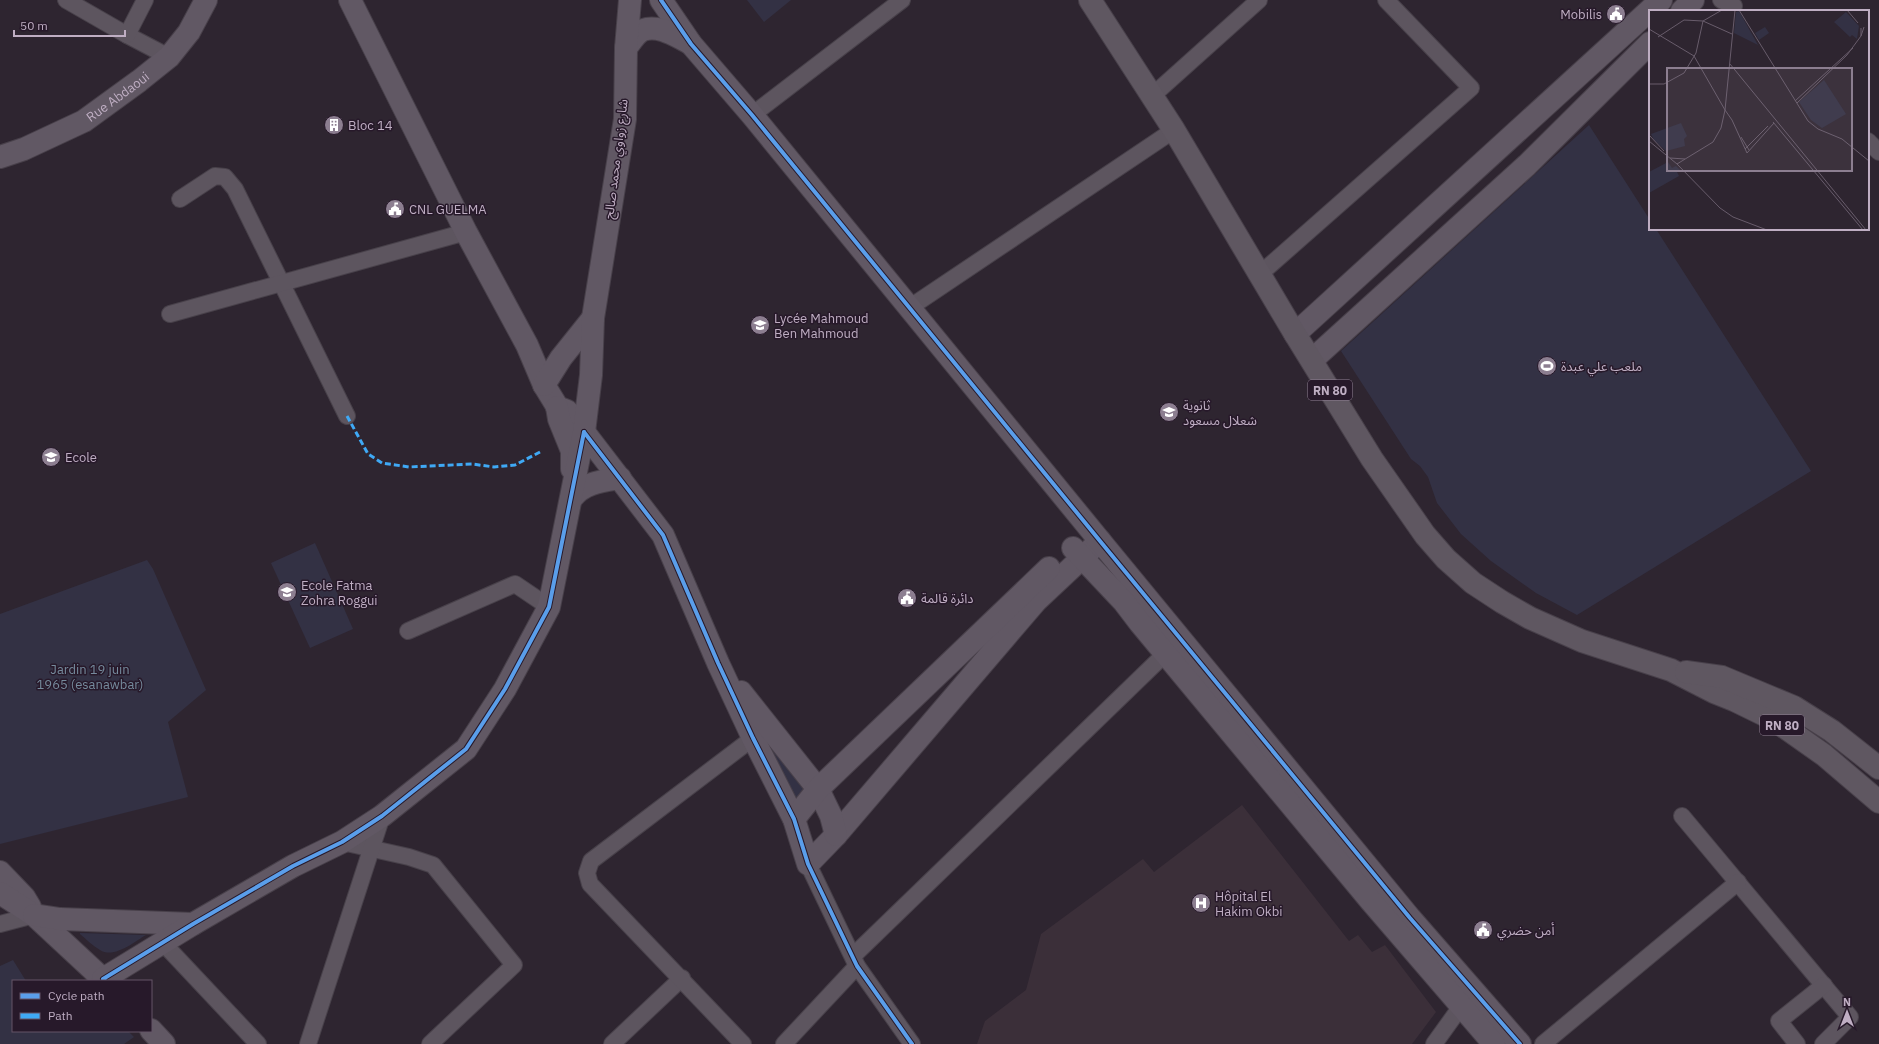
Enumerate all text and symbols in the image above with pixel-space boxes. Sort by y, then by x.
public building icon: Mobilis [1605,3,1627,25]
place label: Mobilis [1560,6,1602,23]
inset map [1649,10,1869,230]
scale bar [14,12,125,38]
text: 50 m [20,18,48,33]
street label: Rue Abdaoui [83,68,153,125]
street label: شارع زواوي محمد صالح [600,98,634,220]
building icon: Bloc 14 [323,114,345,136]
place label: Bloc 14 [348,117,393,134]
public building icon: CNL GUELMA [384,198,406,220]
place label: CNL GUELMA [409,201,487,218]
place label: Lycée Mahmoud Ben Mahmoud [774,310,869,342]
school or university icon: Lycée Mahmoud Ben Mahmoud [749,314,771,336]
sports icon: ملعب علي عبدة [1536,355,1558,377]
place label: ملعب علي عبدة [1561,358,1642,377]
road number: RN 80 [1308,380,1352,400]
place label: ثانوية شعلال مسعود [1183,397,1257,429]
school or university icon: ثانوية شعلال مسعود [1158,401,1180,423]
school or university icon: Ecole [40,446,62,468]
place label: Ecole [65,449,97,466]
place label: Ecole Fatma Zohra Roggui [301,577,378,609]
school or university icon: Ecole Fatma Zohra Roggui [276,581,298,603]
public building icon: دائرة قالمة [896,587,918,609]
place label: دائرة قالمة [921,590,974,607]
park label: Jardin 19 juin 1965 (esanawbar) [37,661,143,693]
road number: RN 80 [1760,715,1804,735]
place label: Hôpital El Hakim Okbi [1215,888,1283,920]
hospital icon: Hôpital El Hakim Okbi [1190,892,1212,914]
public building icon: أمن حضري [1472,919,1494,941]
place label: أمن حضري [1497,922,1554,941]
legend [12,980,152,1032]
text: Cycle path [48,988,105,1003]
north arrow [1827,992,1867,1032]
text: N [1843,995,1851,1009]
text: Path [48,1008,73,1023]

